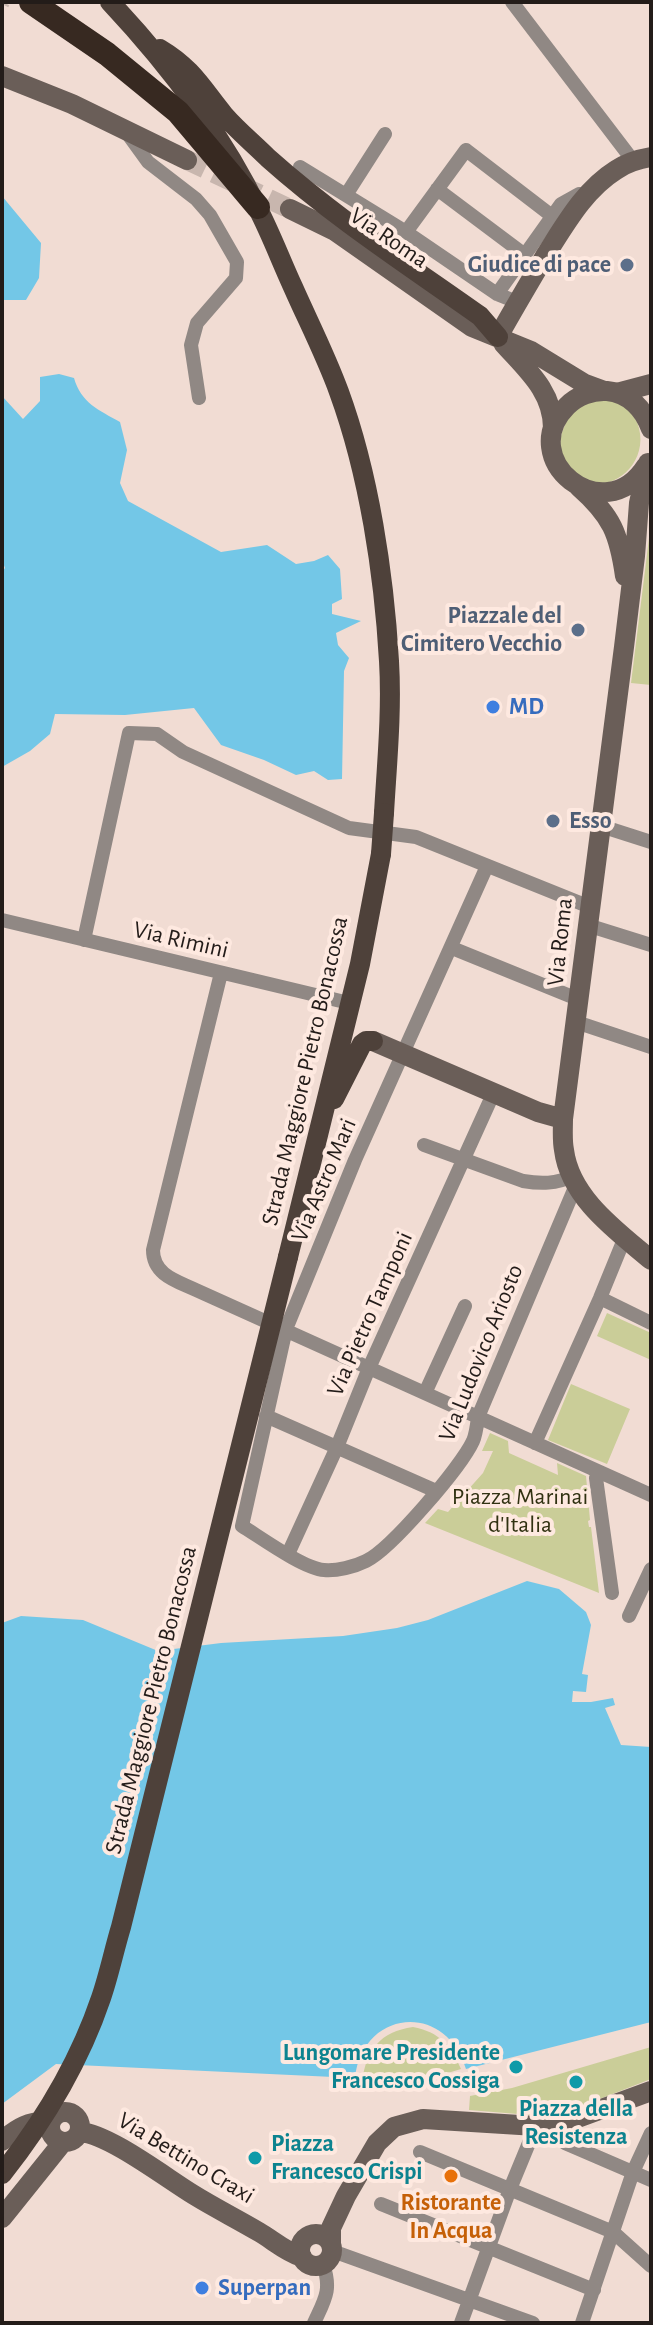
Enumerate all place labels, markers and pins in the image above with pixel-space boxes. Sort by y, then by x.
place label: Giudice di pace [468,251,611,279]
marker: Giudice di pace [618,256,636,274]
place label: Piazzale del Cimitero Vecchio [401,602,562,658]
marker: Piazzale del Cimitero Vecchio [569,621,587,639]
place label: MD [509,693,544,721]
marker: MD [484,698,502,716]
place label: Esso [569,807,612,835]
marker: Esso [544,812,562,830]
place label: Lungomare Presidente Francesco Cossiga [283,2039,500,2095]
marker: Lungomare Presidente Francesco Cossiga [507,2058,525,2076]
marker: Piazza della Resistenza [567,2073,585,2091]
place label: Piazza della Resistenza [519,2095,633,2151]
place label: Piazza Francesco Crispi [271,2130,423,2186]
marker: Piazza Francesco Crispi [246,2149,264,2167]
marker: Ristorante In Acqua [442,2167,460,2185]
place label: Ristorante In Acqua [401,2189,501,2245]
place label: Superpan [218,2274,311,2302]
marker: Superpan [193,2279,211,2297]

